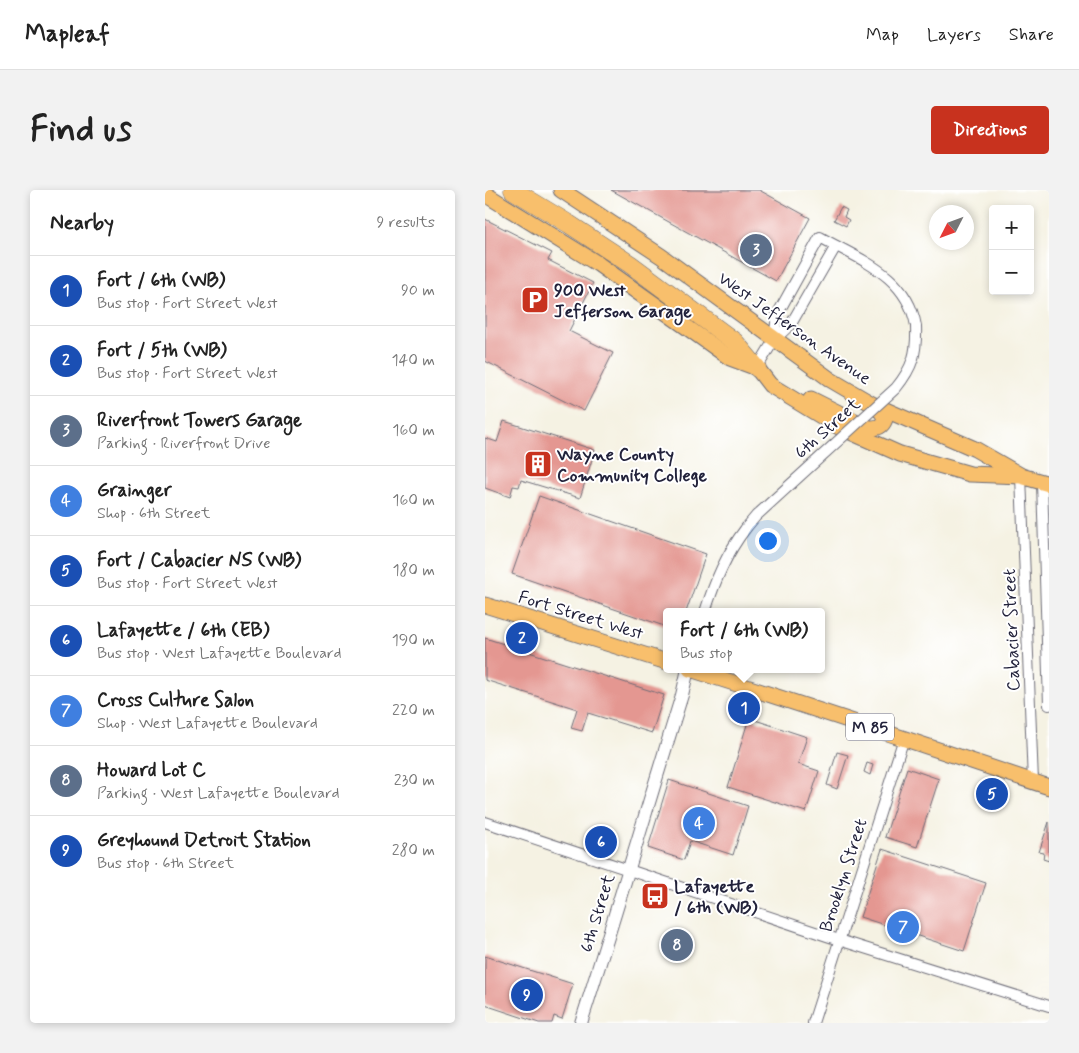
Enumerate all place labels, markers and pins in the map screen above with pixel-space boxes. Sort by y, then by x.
pin: 3 [740,231,772,269]
place label: 900 West Jefferson Garage [554,279,692,326]
parking icon: 900 West Jefferson Garage [520,285,550,315]
place label: Wayne County Community College [556,443,707,488]
building icon: Wayne County Community College [523,449,553,479]
pin: 2 [506,619,538,657]
pin: 1 [728,689,760,727]
pin: 5 [976,775,1008,813]
pin: 4 [683,804,715,842]
pin: 6 [585,823,617,861]
place label: Lafayette / 6th (WB) [674,875,758,920]
bus stop icon: Lafayette / 6th (WB) [640,881,670,911]
pin: 7 [887,908,919,946]
pin: 8 [661,926,693,964]
pin: 9 [511,976,543,1014]

